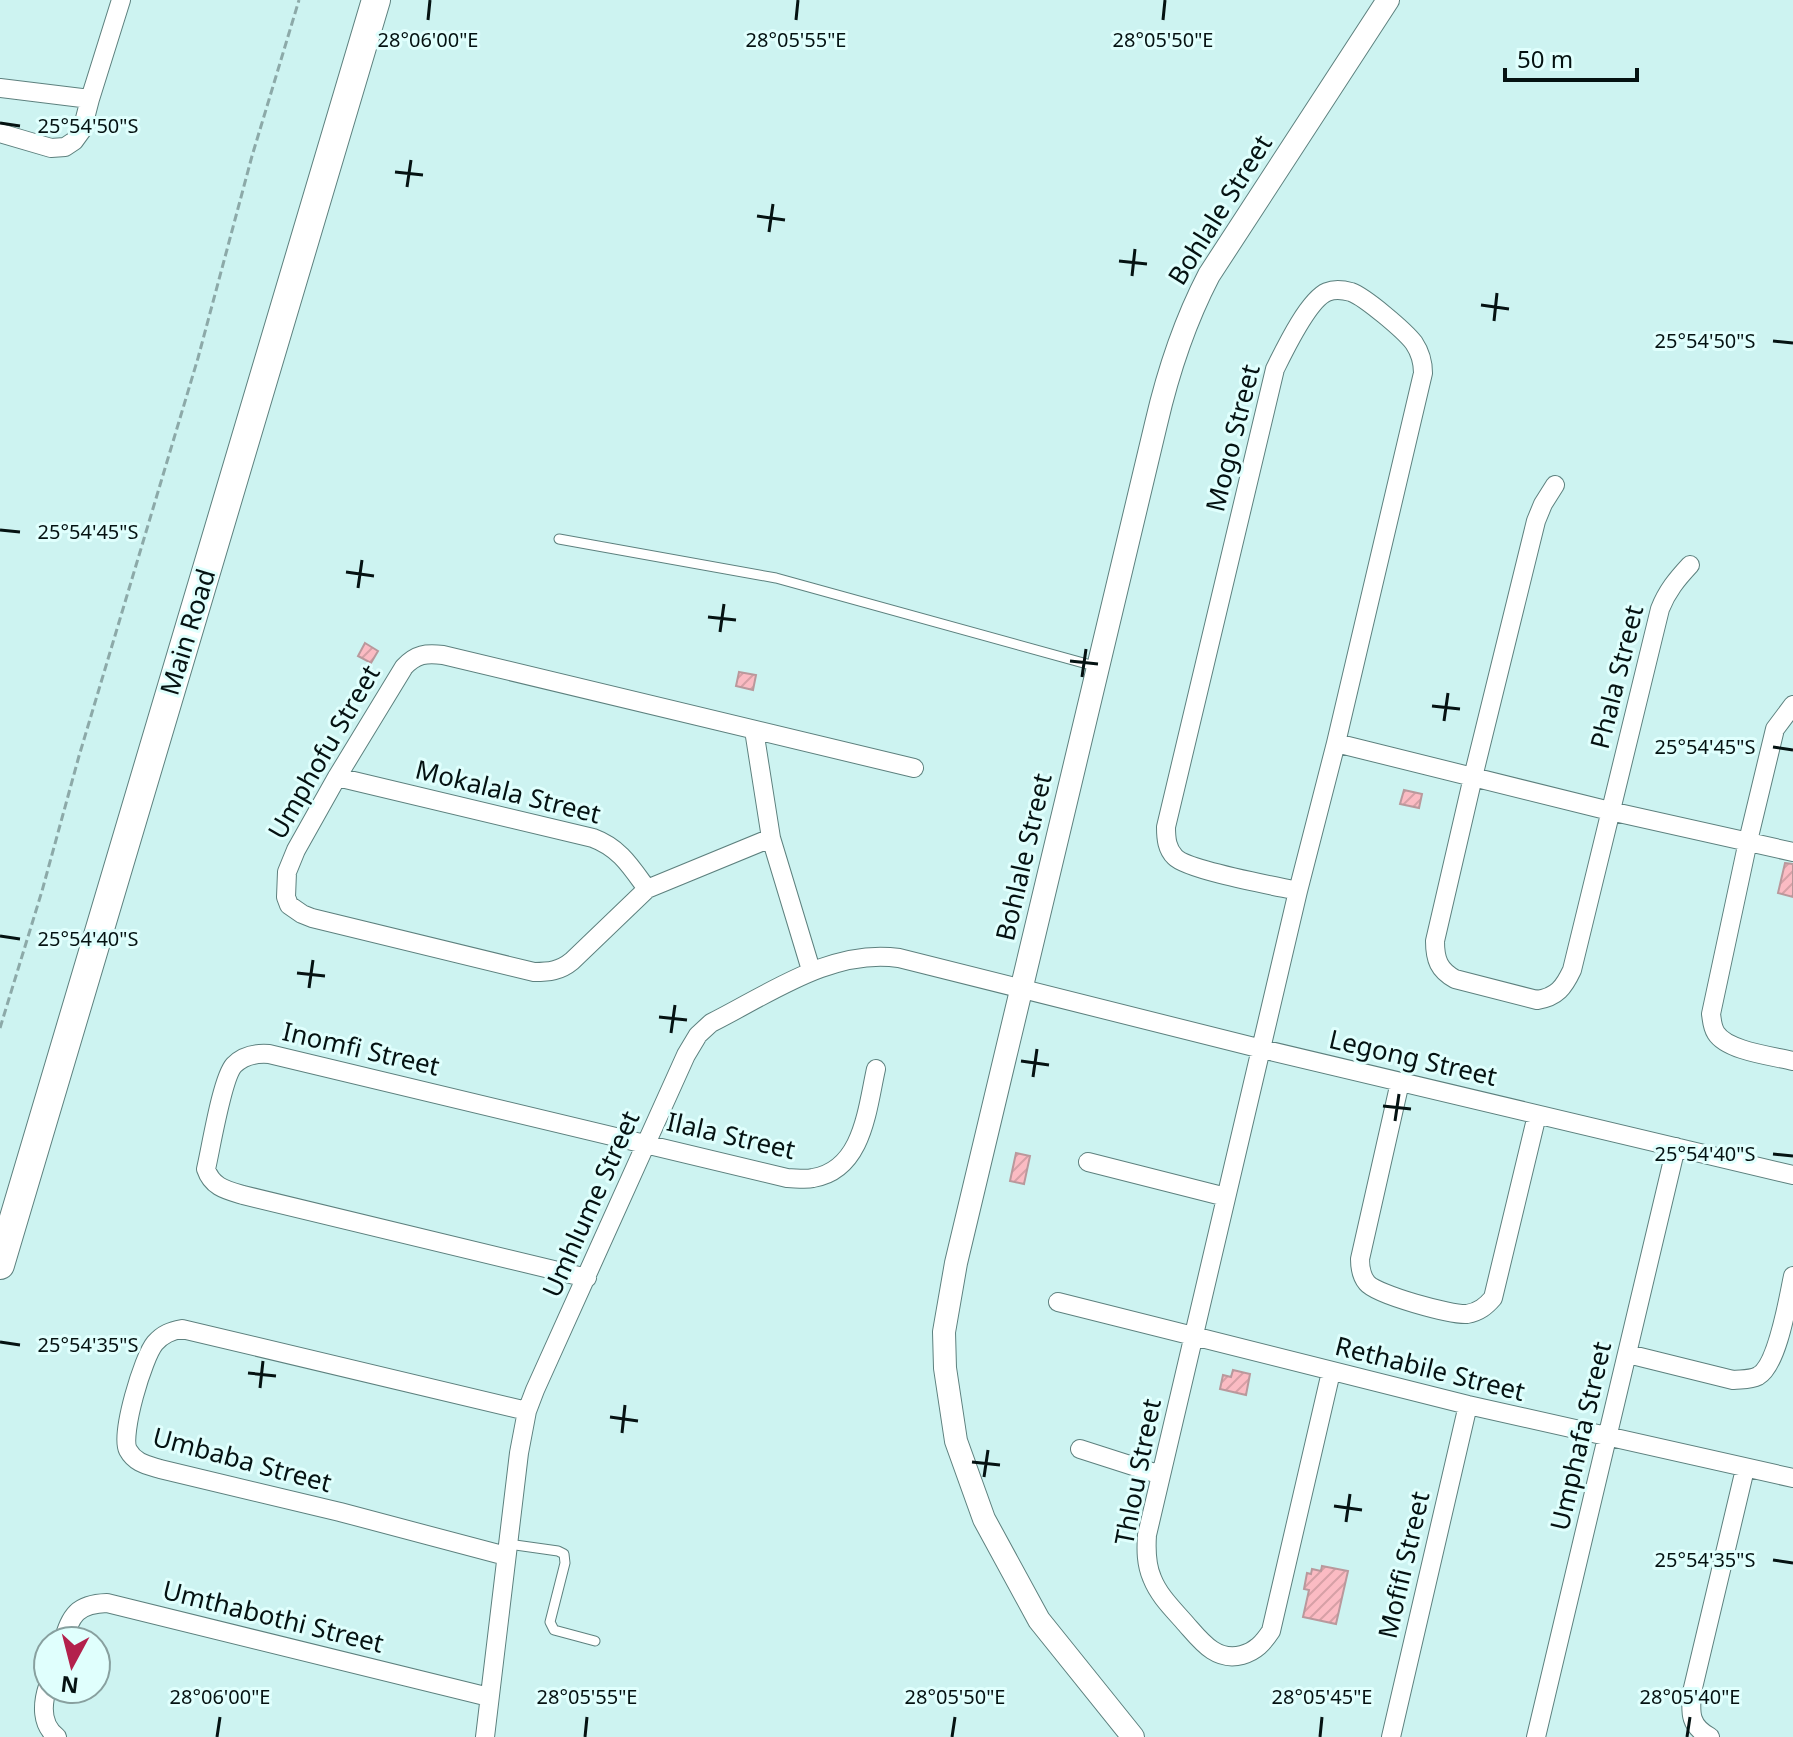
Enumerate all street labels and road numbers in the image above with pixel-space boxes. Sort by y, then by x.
street label: Bohlale Street [1159,128,1280,291]
street label: Mogo Street [1196,360,1268,515]
street label: Main Road [151,564,223,699]
street label: Phala Street [1581,601,1651,752]
street label: Umphofu Street [259,658,388,845]
street label: Mokalala Street [412,751,605,831]
street label: Bohlale Street [986,770,1060,944]
street label: Inomfi Street [279,1012,443,1084]
street label: Legong Street [1326,1020,1501,1094]
street label: Ilala Street [663,1103,799,1167]
street label: Umhlume Street [533,1105,647,1302]
street label: Rethabile Street [1332,1327,1529,1409]
street label: Umphafa Street [1541,1338,1619,1534]
street label: Thlou Street [1105,1396,1169,1548]
street label: Umbaba Street [149,1418,336,1500]
street label: Mofifi Street [1369,1488,1437,1642]
street label: Umthabothi Street [159,1571,388,1661]

